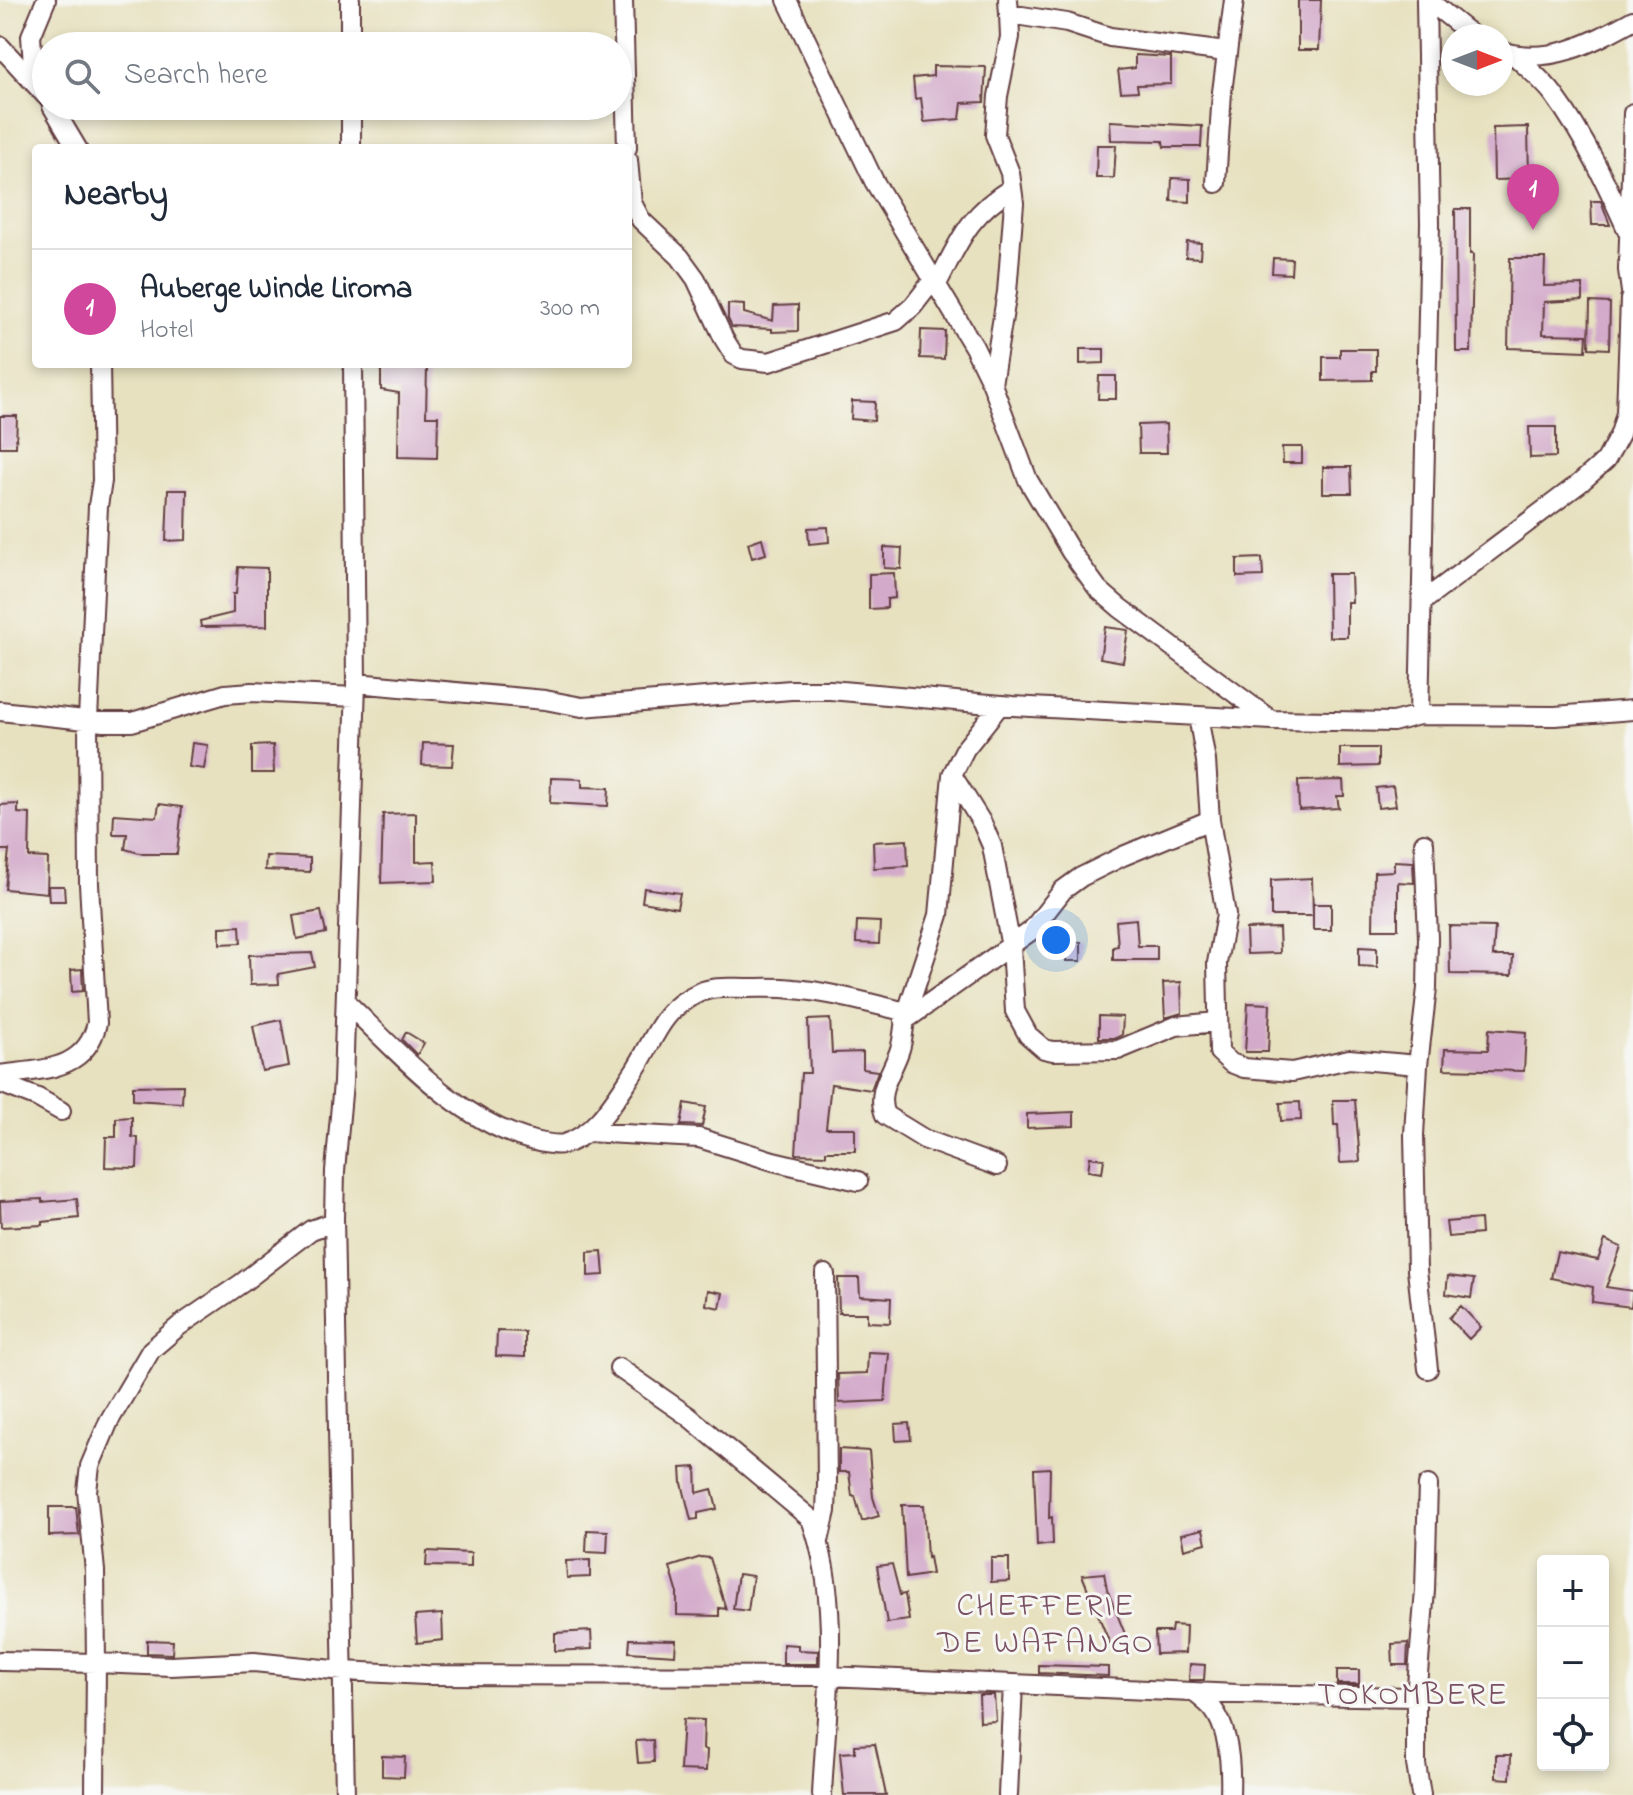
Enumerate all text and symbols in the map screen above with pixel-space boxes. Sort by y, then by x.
north arrow [1441,24,1513,96]
search box [32,32,632,120]
icon: search [60,54,104,98]
text: Search here [124,54,268,98]
pin: 1 [1507,164,1559,230]
text: Nearby [64,171,168,221]
text: Auberge Winde Liroma [140,268,412,312]
text: 1 [86,290,94,328]
text: 300 m [540,290,600,328]
text: Hotel [140,312,193,350]
your location [1036,920,1076,960]
map controls [1537,1555,1609,1771]
button: + [1537,1555,1609,1627]
district label: CHEFFERIE DE WAFANGO [936,1584,1155,1668]
button: − [1537,1627,1609,1699]
district label: TOKOMBERE [1317,1673,1509,1720]
button: locate [1537,1699,1609,1771]

